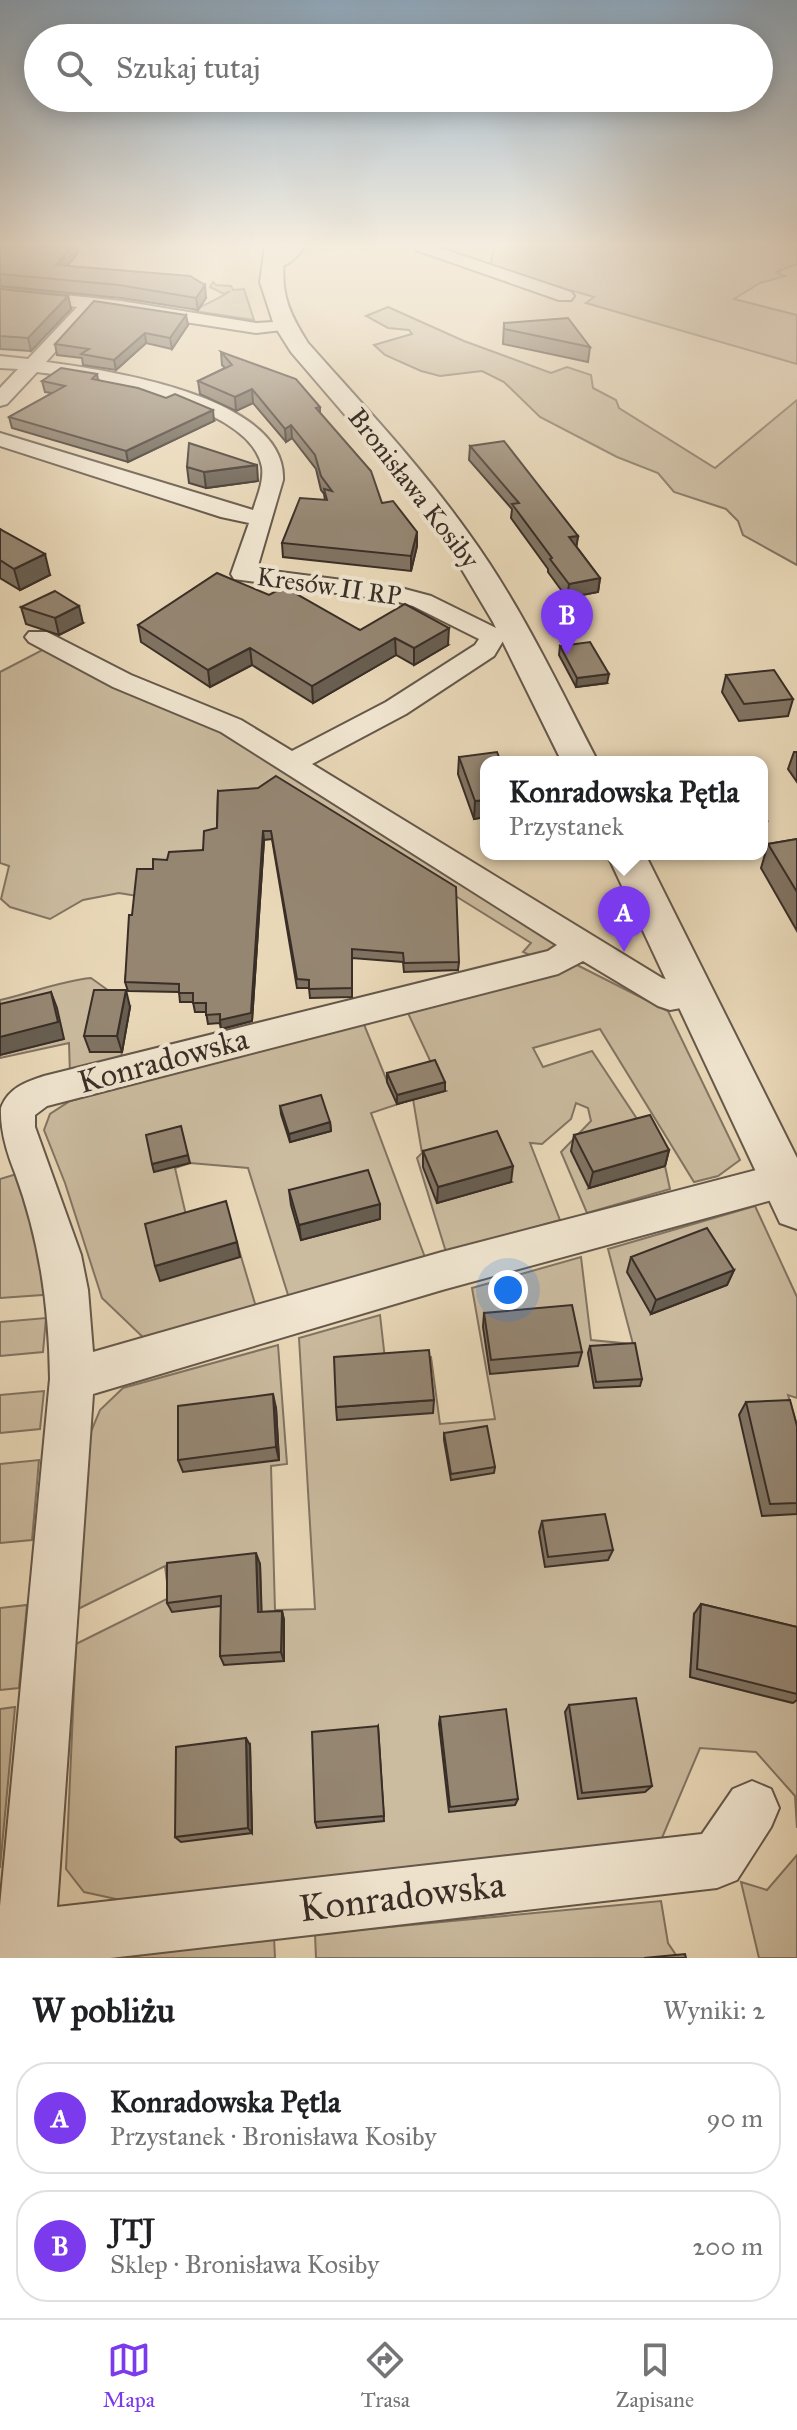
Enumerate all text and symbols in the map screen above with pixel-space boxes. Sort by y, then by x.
search box [24,24,773,112]
icon: search [52,46,96,90]
text: Szukaj tutaj [116,50,261,86]
street label: Bronisława Kosiby [342,402,487,575]
street label: Kresów II RP [255,560,403,612]
pin: B [541,589,593,655]
popup [480,756,768,860]
text: Konradowska Pętla [509,774,739,810]
text: Przystanek [509,810,624,842]
pin: A [598,886,650,952]
street label: Konradowska [74,1019,253,1102]
your location [488,1270,528,1310]
street label: Konradowska [296,1860,509,1931]
text: W pobliżu [32,1990,175,2031]
text: Wyniki: 2 [663,1994,765,2026]
text: Konradowska Pętla [110,2084,341,2120]
text: A [51,2102,69,2134]
text: 90 m [706,2102,763,2134]
text: Przystanek · Bronisława Kosiby [110,2120,437,2152]
text: JTJ [110,2212,155,2248]
text: B [51,2230,69,2262]
text: 200 m [692,2230,763,2262]
text: Sklep · Bronisława Kosiby [110,2248,379,2280]
tab: Mapa [103,2338,155,2413]
tab: Trasa [361,2338,410,2413]
tab: Zapisane [616,2338,694,2413]

